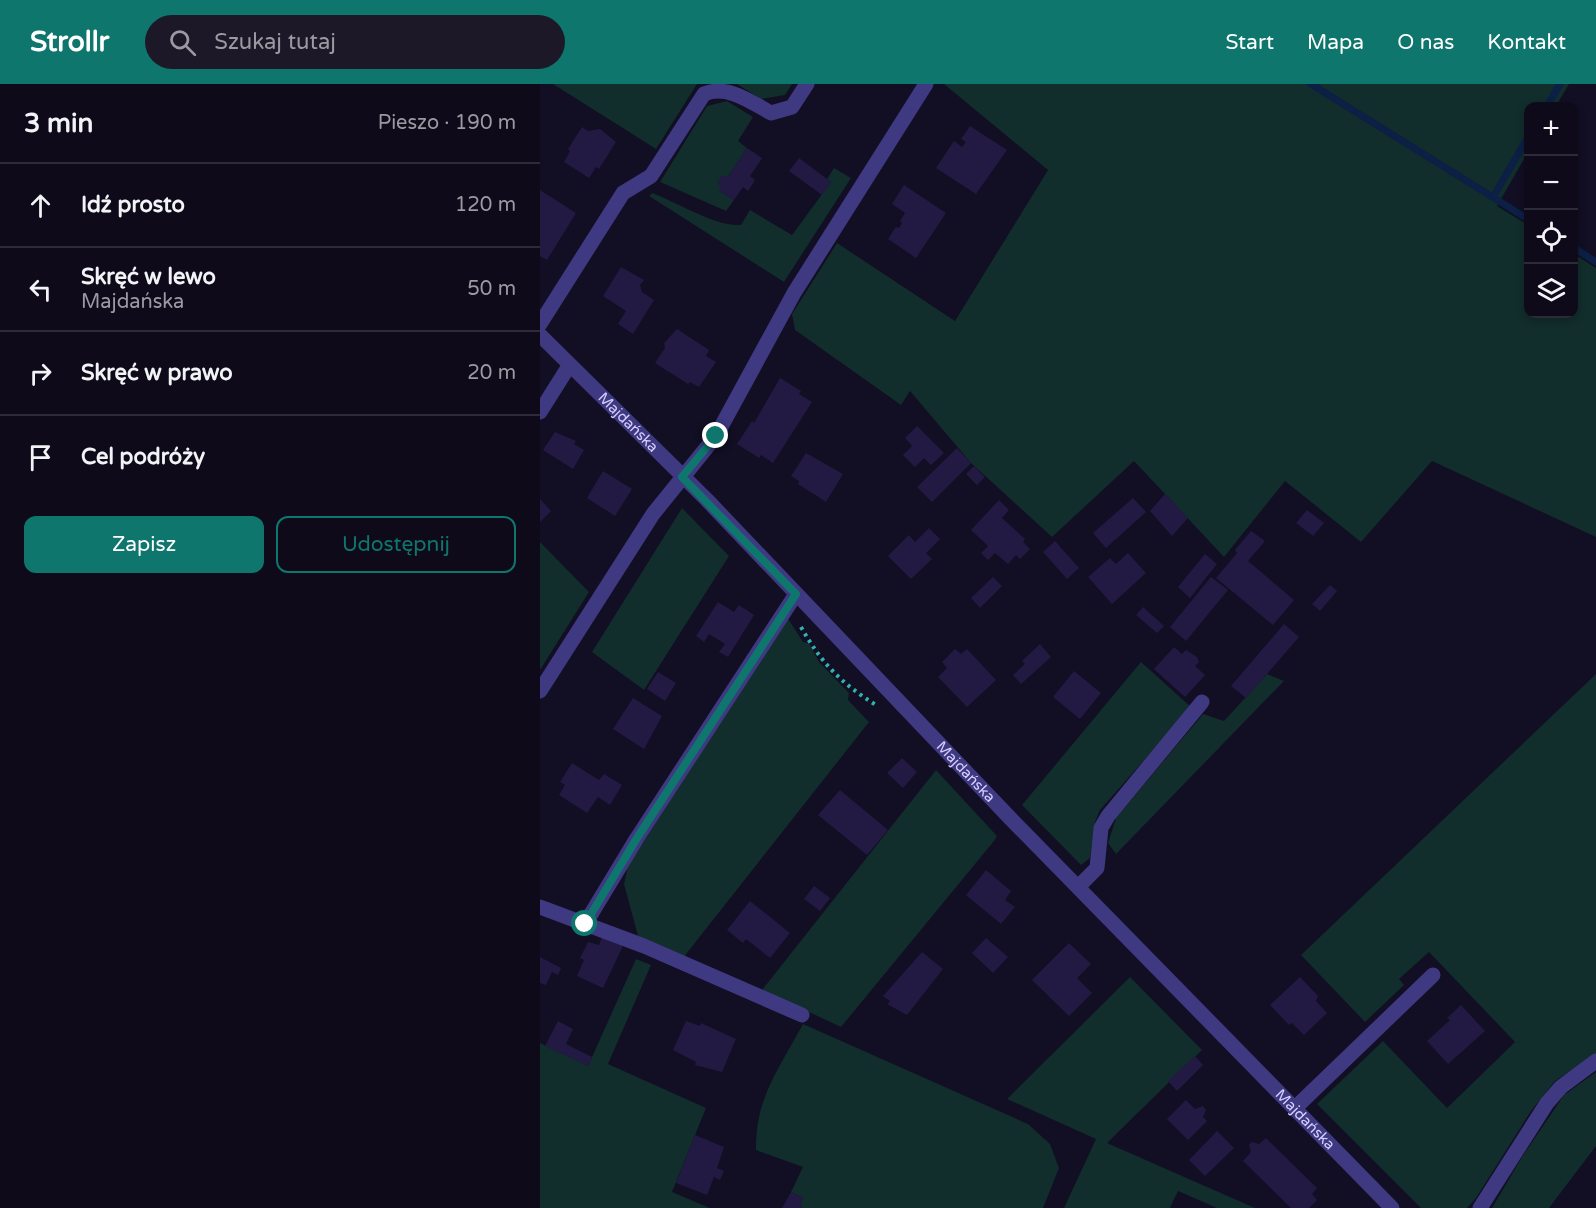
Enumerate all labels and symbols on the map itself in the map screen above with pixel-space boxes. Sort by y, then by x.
street label: Majdańska [594,389,662,456]
route end [702,422,728,448]
street label: Majdańska [933,737,999,806]
route start [571,910,597,936]
street label: Majdańska [1272,1086,1339,1153]

